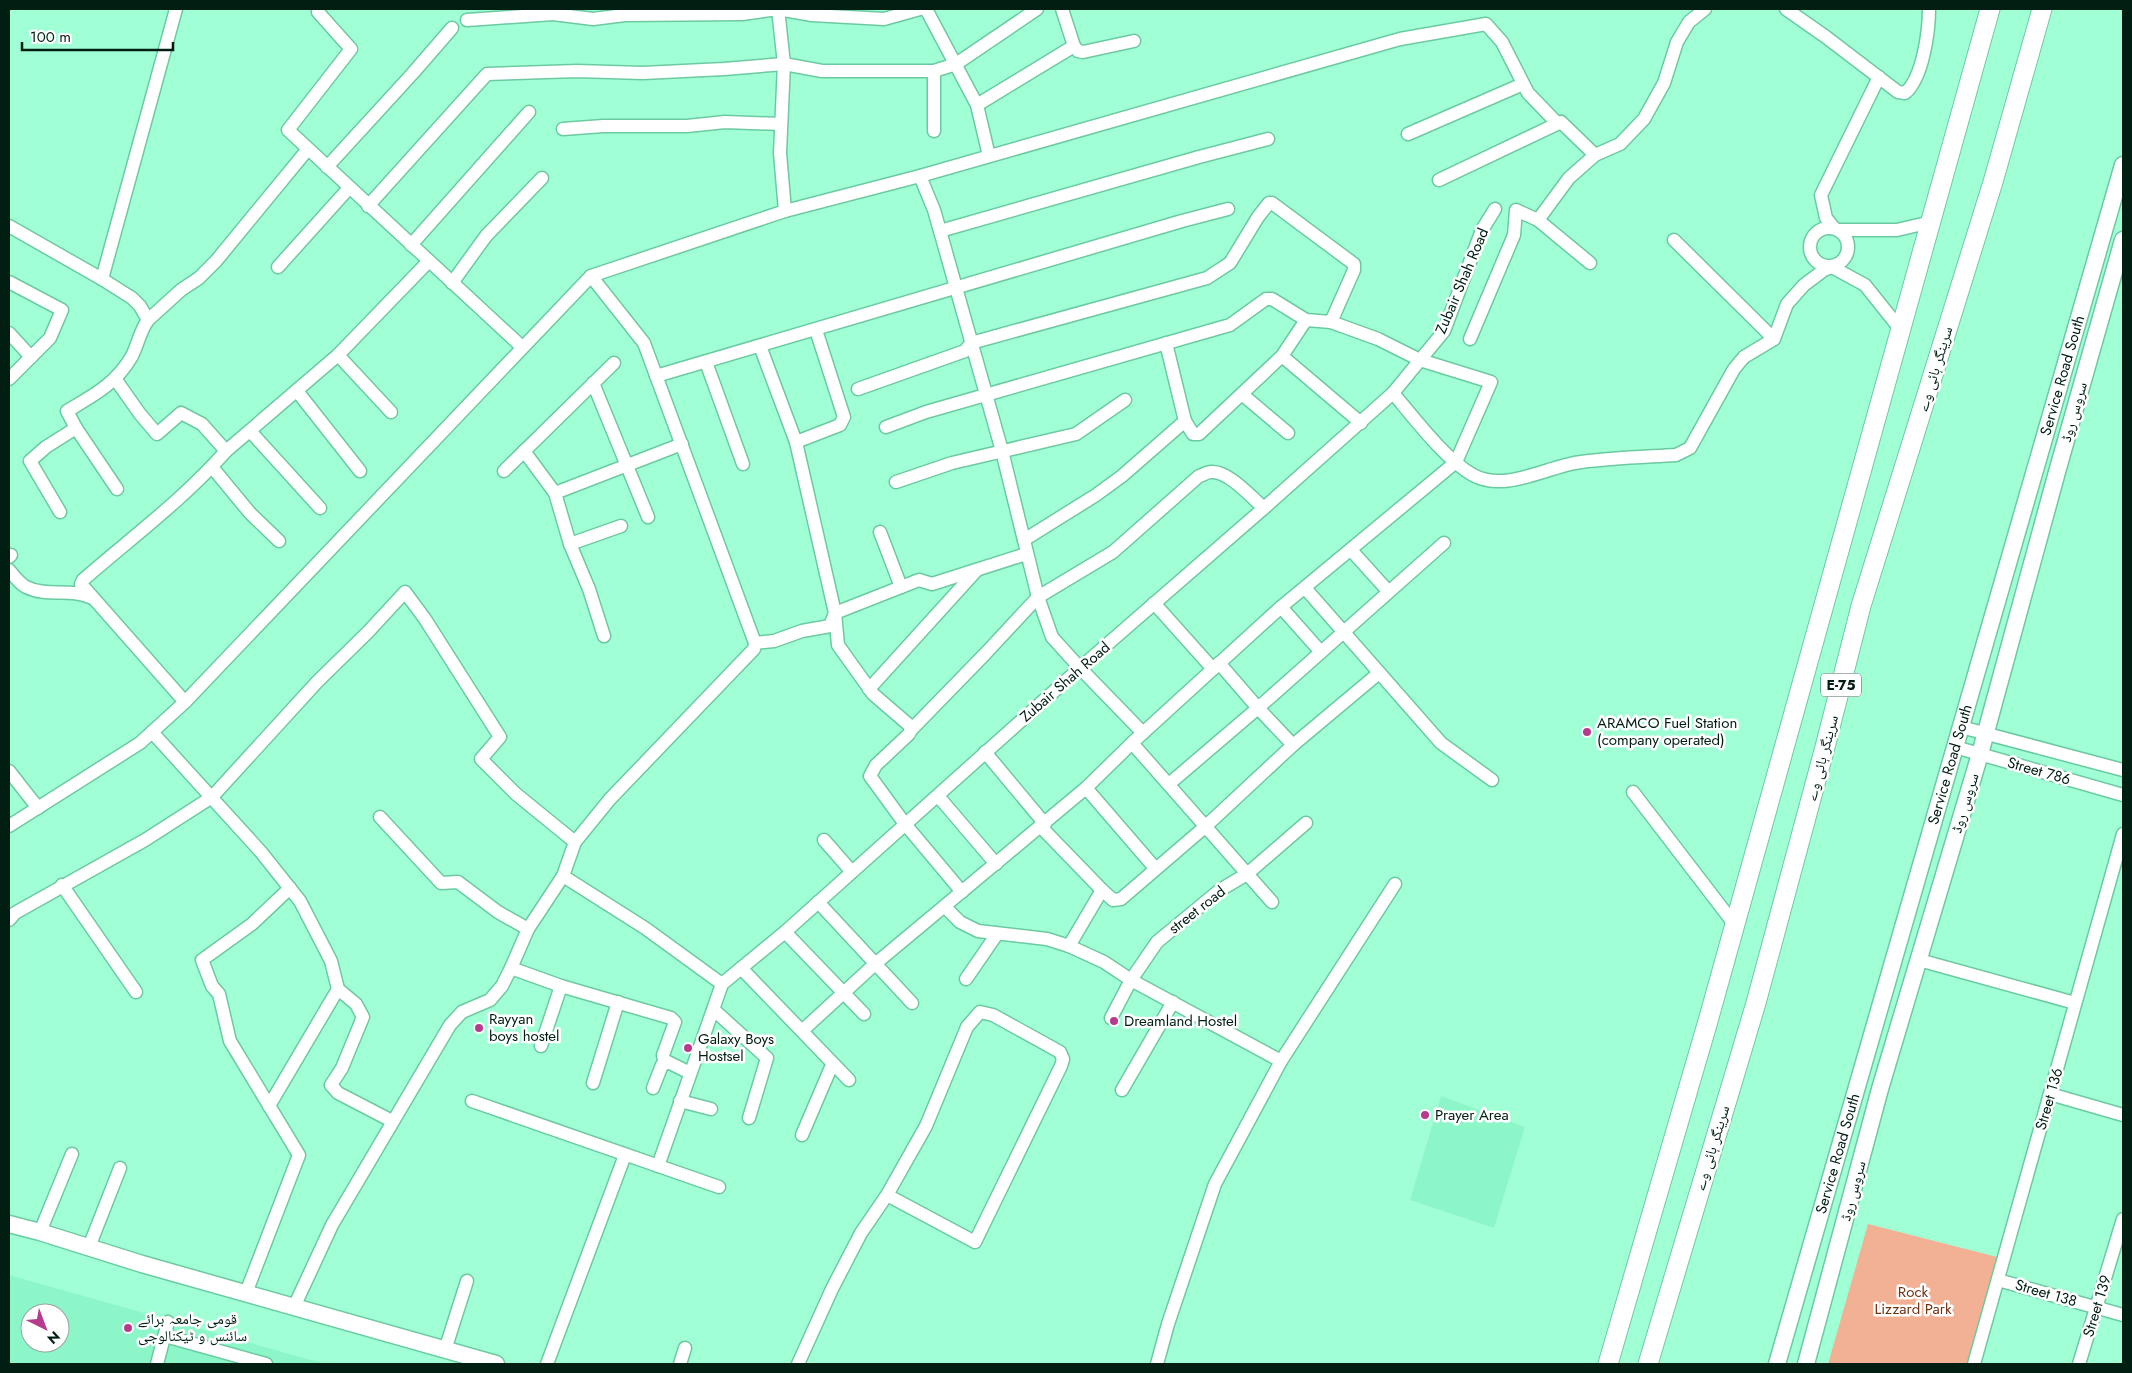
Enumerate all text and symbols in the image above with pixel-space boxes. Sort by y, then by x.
scale bar [22,20,174,52]
text: 100 m [30,26,71,48]
street label: Zubair Shah Road [1430,225,1494,337]
street label: Service Road South [2035,313,2090,438]
street label: سرینگر ہائی وے [1912,323,1958,414]
street label: سروس روڈ [2055,379,2093,445]
street label: Zubair Shah Road [1015,637,1115,727]
road number: E-75 [1821,674,1861,696]
street label: Service Road South [1922,702,1978,827]
place label: ARAMCO Fuel Station (company operated) [1597,712,1737,751]
street label: سرینگر ہائی وے [1800,712,1844,804]
marker: ARAMCO Fuel Station (company operated) [1581,726,1593,738]
street label: Street 786 [2005,751,2073,791]
street label: سروس روڈ [1945,770,1985,836]
street label: street road [1164,881,1230,939]
place label: Rayyan boys hostel [489,1008,560,1047]
place label: Dreamland Hostel [1124,1010,1237,1032]
marker: Dreamland Hostel [1108,1015,1120,1027]
marker: Rayyan boys hostel [473,1022,485,1034]
place label: Galaxy Boys Hostsel [698,1028,774,1067]
marker: Galaxy Boys Hostsel [682,1042,694,1054]
street label: Street 136 [2030,1065,2068,1133]
street label: Service Road South [1810,1091,1866,1216]
street label: سرینگر ہائی وے [1689,1102,1735,1193]
place label: Prayer Area [1435,1104,1509,1126]
marker: Prayer Area [1419,1109,1431,1121]
street label: سروس روڈ [1834,1158,1872,1224]
street label: Street 139 [2077,1272,2117,1340]
street label: Street 138 [2012,1274,2080,1312]
park label: Rock Lizzard Park [1874,1281,1952,1320]
north arrow [20,1303,70,1353]
place label: قومی جامعہ برائے سائنس و ٹیکنالوجی [138,1308,247,1347]
marker: قومی جامعہ برائے سائنس و ٹیکنالوجی [122,1322,134,1334]
text: N [43,1327,65,1349]

